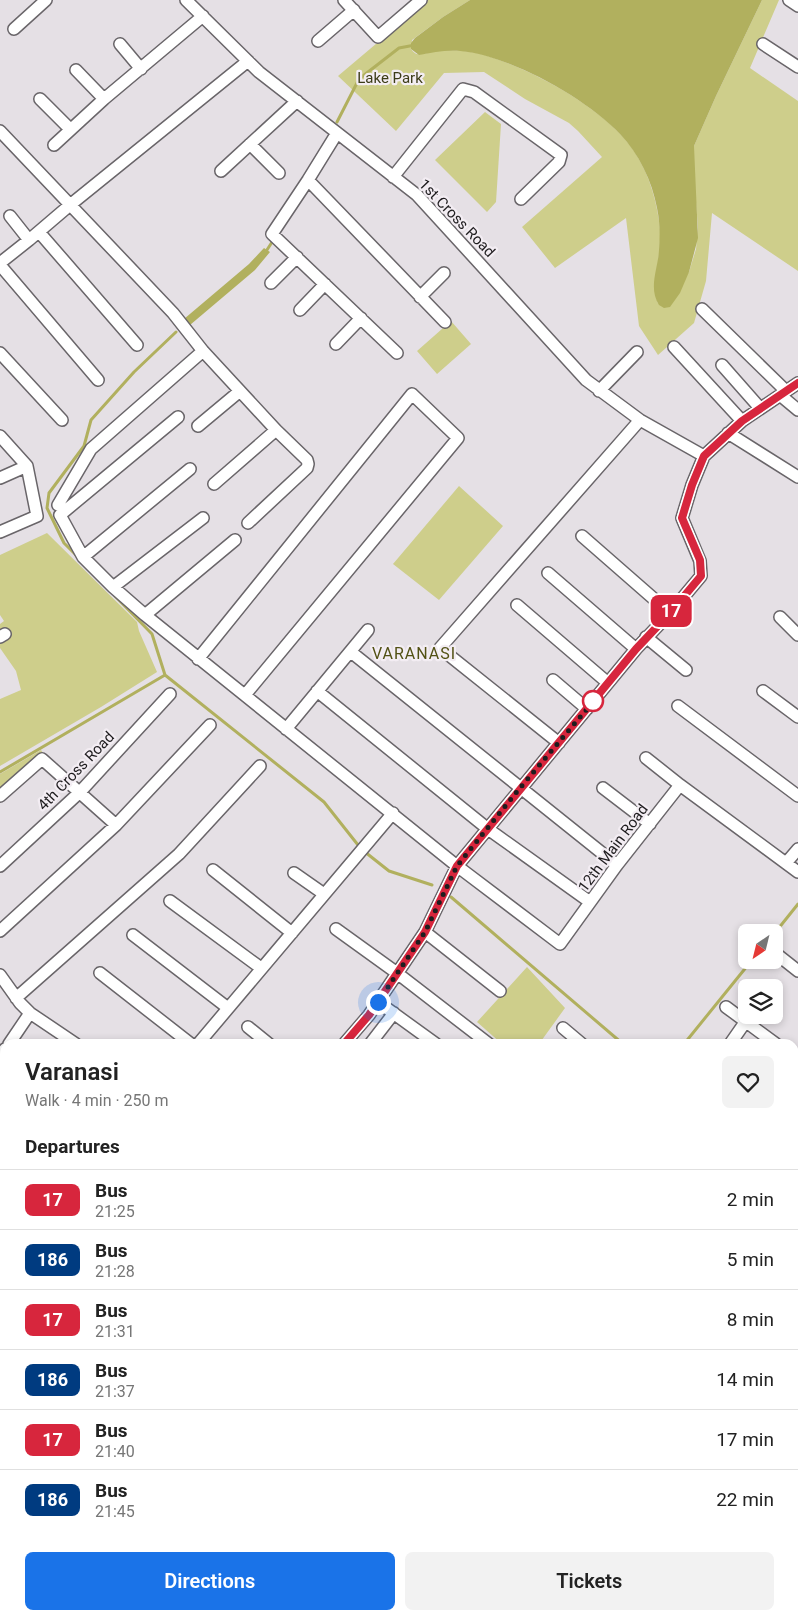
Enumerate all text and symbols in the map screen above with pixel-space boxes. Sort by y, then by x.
park label: Lake Park [357,69,423,87]
street label: 1st Cross Road [415,175,499,261]
line badge: 17 [648,595,694,627]
text: 17 [661,600,681,621]
district label: VARANASI [372,644,456,663]
unlabelled marker [582,690,604,712]
street label: 4th Cross Road [34,728,118,814]
street label: 12th Main Road [574,801,652,895]
north arrow [738,924,782,969]
map controls [738,924,783,1024]
button: layers [738,979,783,1024]
your location [366,990,391,1015]
button: heart [722,1056,774,1108]
text: Varanasi [25,1058,119,1086]
text: Walk · 4 min · 250 m [25,1091,169,1110]
text: Departures [25,1135,120,1158]
text: Bus [95,1179,128,1202]
text: 2 min [727,1188,774,1211]
text: 17 [42,1189,63,1210]
text: 21:25 [95,1202,135,1221]
text: Bus [95,1239,128,1262]
text: 5 min [727,1248,774,1271]
text: 186 [37,1249,68,1270]
text: 21:28 [95,1262,135,1281]
text: Bus [95,1299,128,1322]
text: 8 min [727,1308,774,1331]
text: 17 [42,1309,63,1330]
text: 21:31 [95,1322,135,1341]
text: Bus [95,1359,128,1382]
text: 14 min [716,1368,774,1391]
text: 186 [37,1369,68,1390]
text: 21:37 [95,1382,135,1401]
text: Bus [95,1419,128,1442]
text: 17 min [716,1428,774,1451]
text: 17 [42,1429,63,1450]
text: 21:40 [95,1442,135,1461]
text: Bus [95,1479,128,1502]
text: 22 min [716,1488,774,1511]
text: 186 [37,1489,68,1510]
text: 21:45 [95,1502,135,1521]
button: Directions [25,1552,395,1610]
button: Tickets [405,1552,774,1610]

